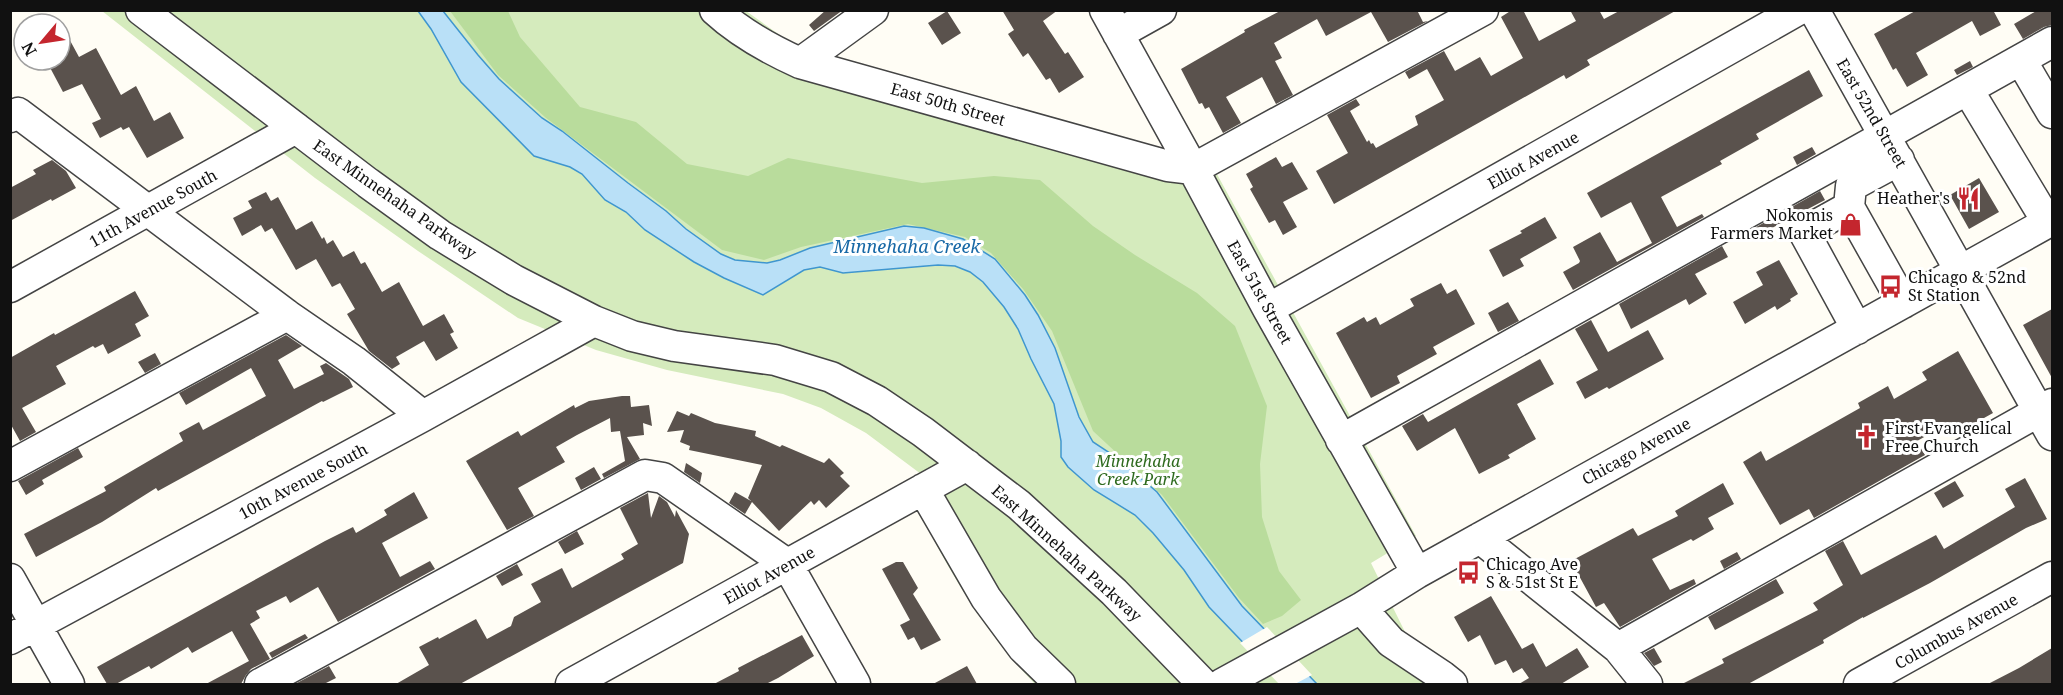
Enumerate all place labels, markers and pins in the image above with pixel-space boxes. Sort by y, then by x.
restaurant icon: Heather's [1955,185,1981,211]
place label: Heather's [1877,187,1950,209]
place label: Nokomis Farmers Market [1710,204,1833,244]
shop icon: Nokomis Farmers Market [1838,211,1864,237]
place label: Chicago & 52nd St Station [1908,266,2026,306]
bus stop icon: Chicago & 52nd St Station [1877,273,1903,299]
place label: First Evangelical Free Church [1885,417,2012,457]
church icon: First Evangelical Free Church [1854,424,1880,450]
place label: Chicago Ave S & 51st St E [1486,553,1578,593]
bus stop icon: Chicago Ave S & 51st St E [1455,560,1481,586]

